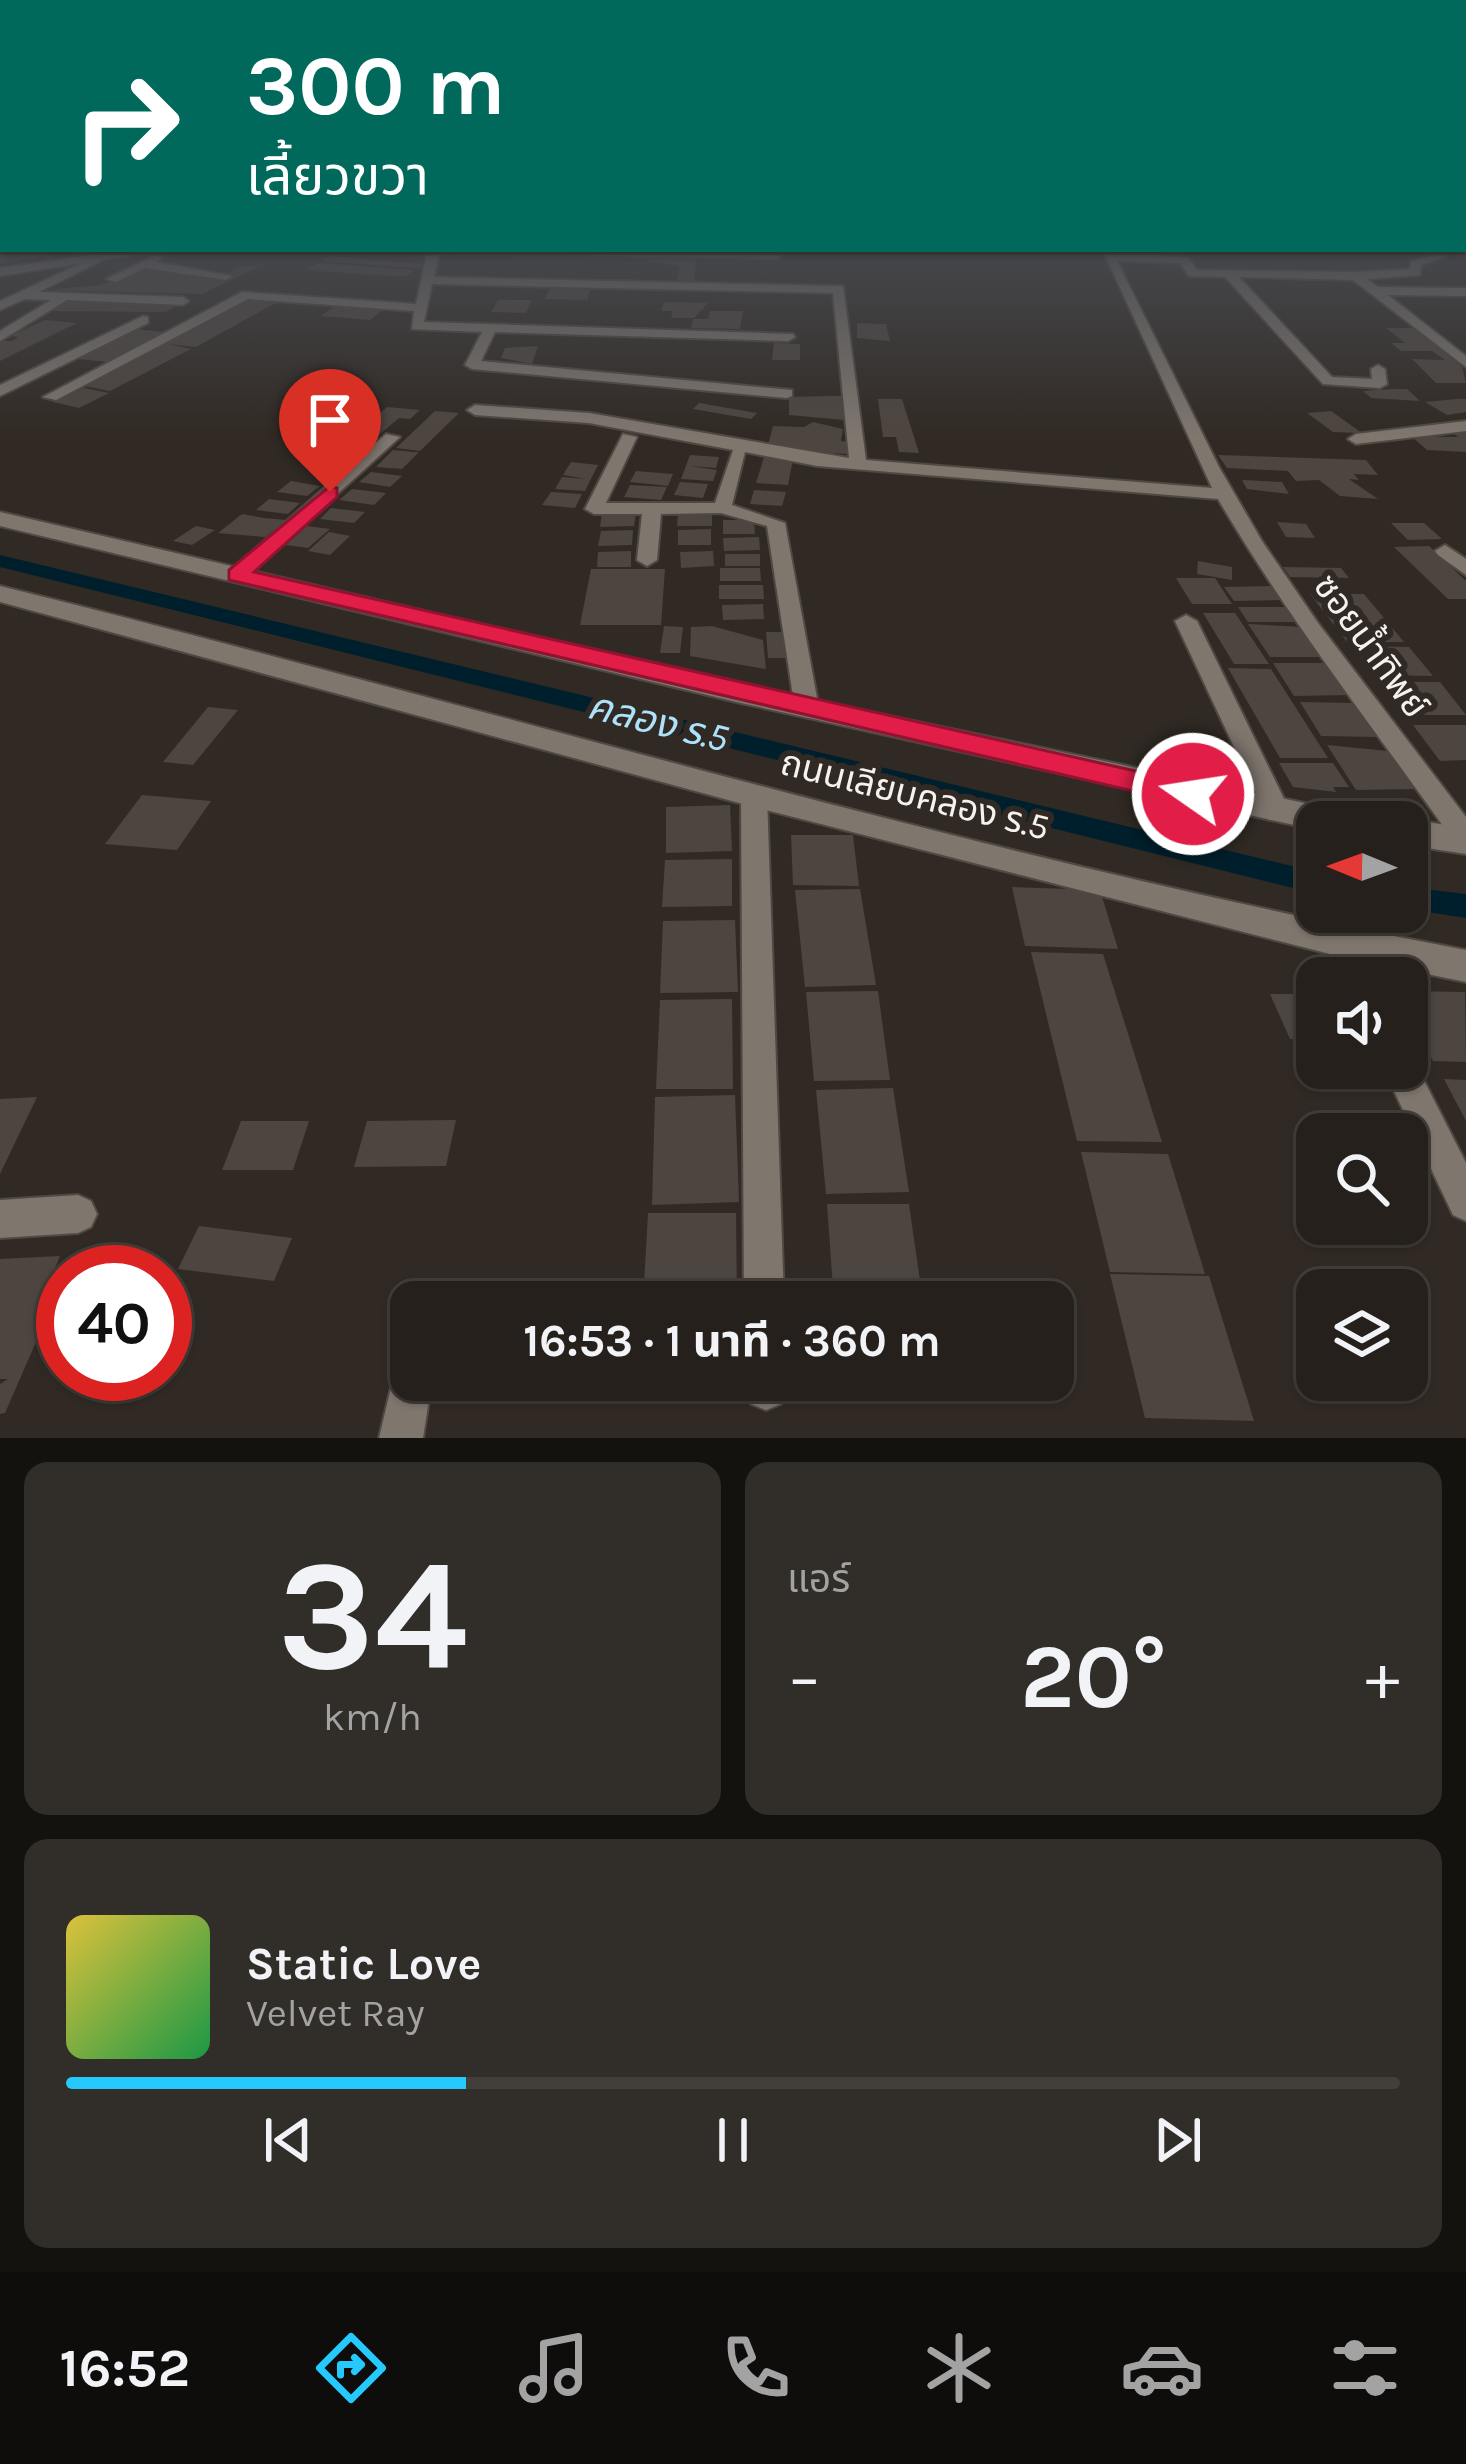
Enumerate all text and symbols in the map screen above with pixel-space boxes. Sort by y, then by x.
text: 300 m [246,37,505,135]
icon: right [48,48,204,204]
text: เลี้ยวขวา [246,144,429,208]
pin [279,369,381,492]
icon: arrive [297,387,363,453]
street label: ซอยน้ำทิพย์ [1305,564,1440,726]
water label: คลอง ร.5 [583,682,733,762]
position arrow [1130,731,1256,857]
street label: ถนนเลียบคลอง ร.5 [776,741,1054,849]
north arrow [1296,801,1428,933]
map controls [1296,801,1428,1401]
button: sound [1296,957,1428,1089]
button: search [1296,1113,1428,1245]
speed limit sign: 40 [36,1245,192,1401]
button: layers [1296,1269,1428,1401]
text: 16:53 · 1 นาที · 360 m [523,1315,941,1367]
text: 34 [278,1525,467,1707]
text: แอร์ [787,1556,850,1602]
text: 20° [1020,1624,1167,1730]
text: − [787,1638,822,1716]
text: + [1365,1638,1400,1716]
text: km/h [323,1694,422,1740]
text: Static Love [246,1938,481,1990]
text: Velvet Ray [246,1990,425,2036]
icon: previous [255,2107,321,2173]
icon: pause [700,2107,766,2173]
icon: next [1145,2107,1211,2173]
icon: directions [309,2326,393,2410]
icon: music [512,2326,596,2410]
icon: phone [714,2326,798,2410]
icon: climate [917,2326,1001,2410]
icon: car [1120,2326,1204,2410]
icon: filters [1323,2326,1407,2410]
text: 16:52 [59,2336,190,2400]

